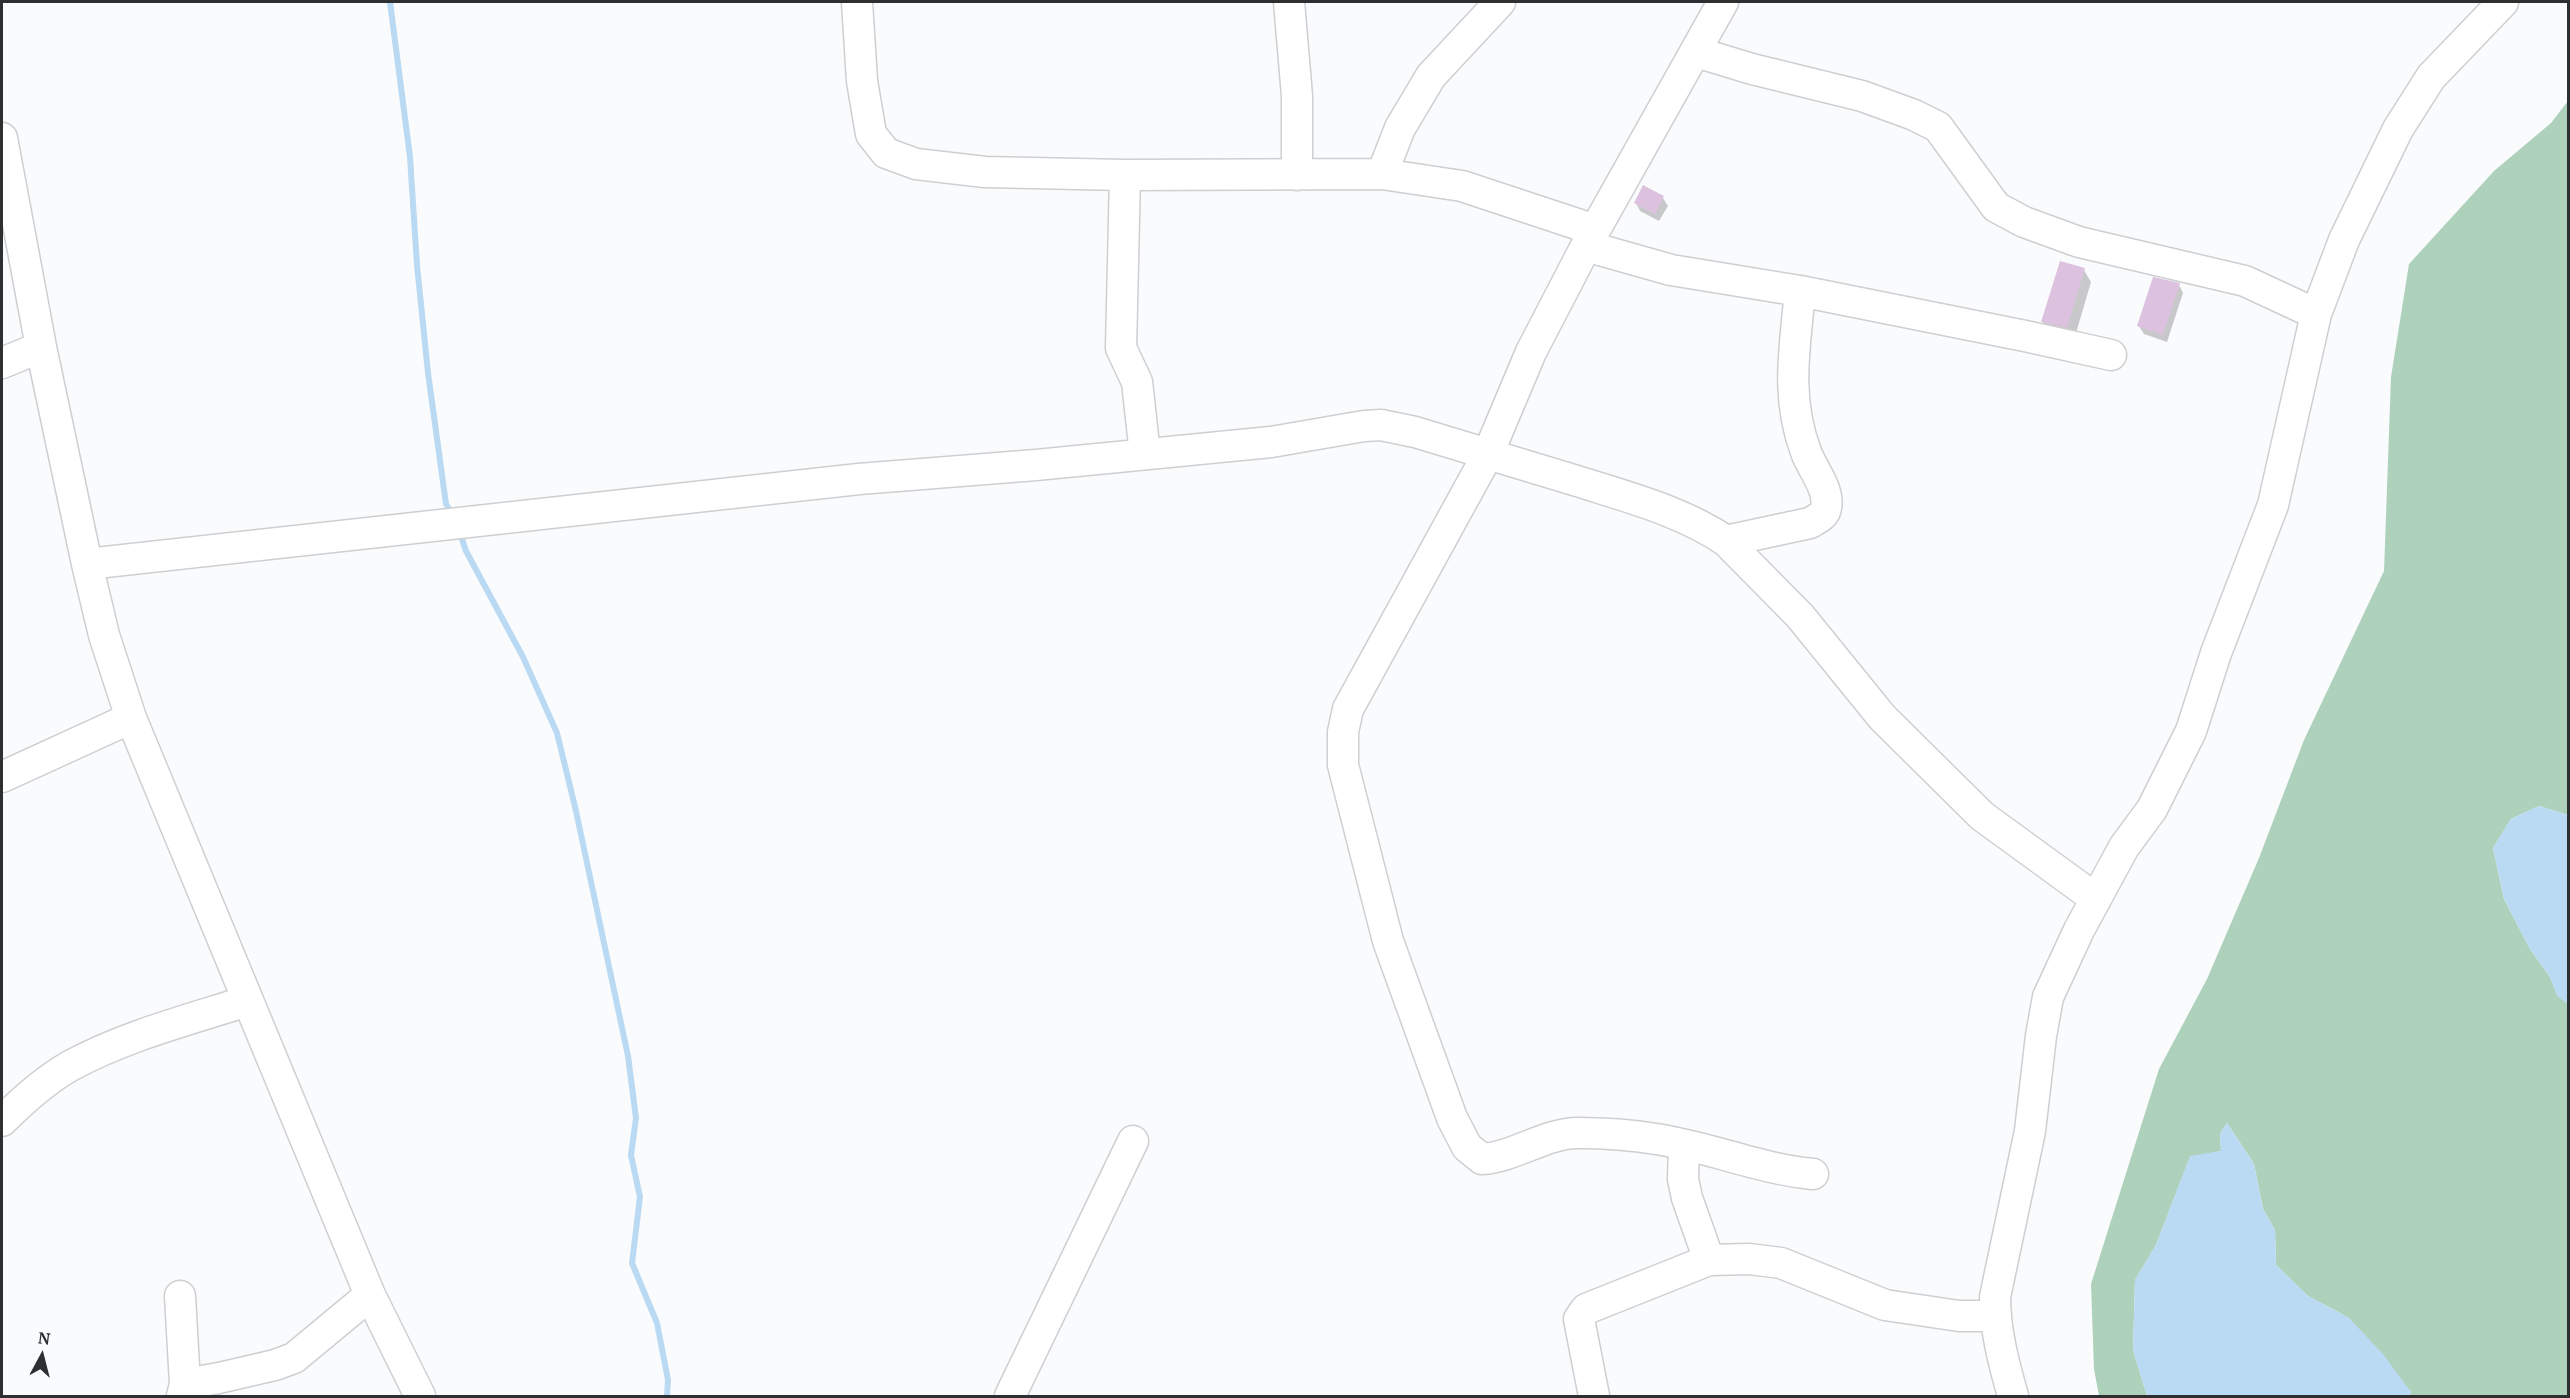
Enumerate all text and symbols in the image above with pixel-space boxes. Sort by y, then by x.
north arrow [12,1326,72,1386]
text: N [37,1326,52,1350]

